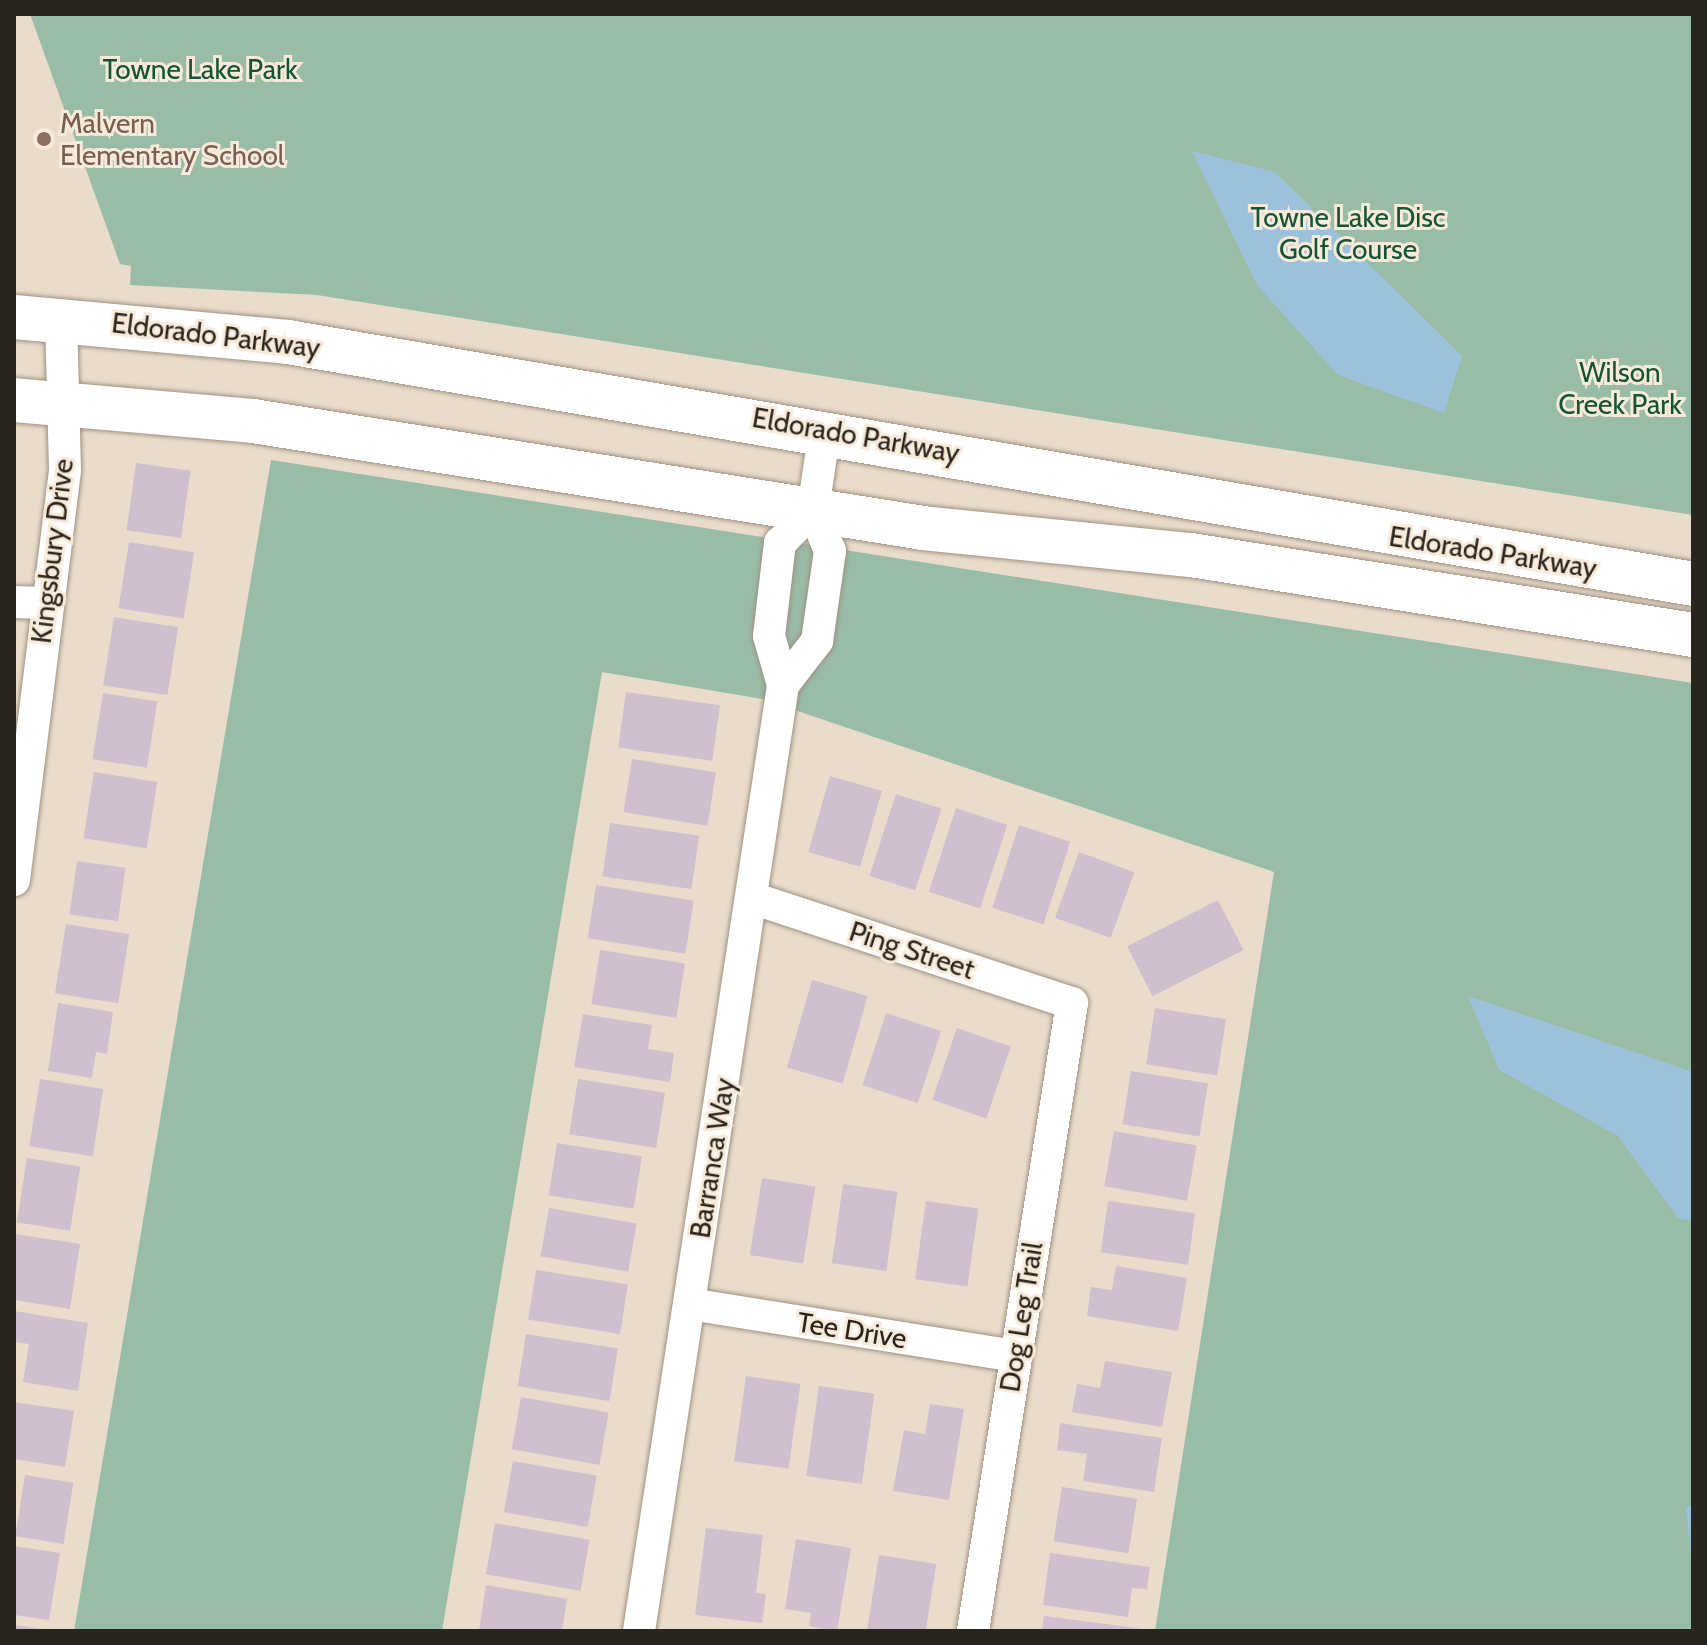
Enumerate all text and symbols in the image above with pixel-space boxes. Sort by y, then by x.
park label: Towne Lake Park [102,52,298,86]
place label: Malvern Elementary School [60,106,284,172]
marker: Malvern Elementary School [35,130,53,148]
park label: Towne Lake Disc Golf Course [1251,200,1445,266]
street label: Eldorado Parkway [110,306,322,364]
park label: Wilson Creek Park [1558,355,1682,421]
street label: Eldorado Parkway [750,400,962,470]
street label: Kingsbury Drive [24,457,80,645]
street label: Eldorado Parkway [1387,519,1599,585]
street label: Ping Street [845,914,979,986]
street label: Barranca Way [683,1076,741,1240]
street label: Dog Leg Trail [993,1240,1049,1394]
street label: Tee Drive [795,1305,909,1355]

